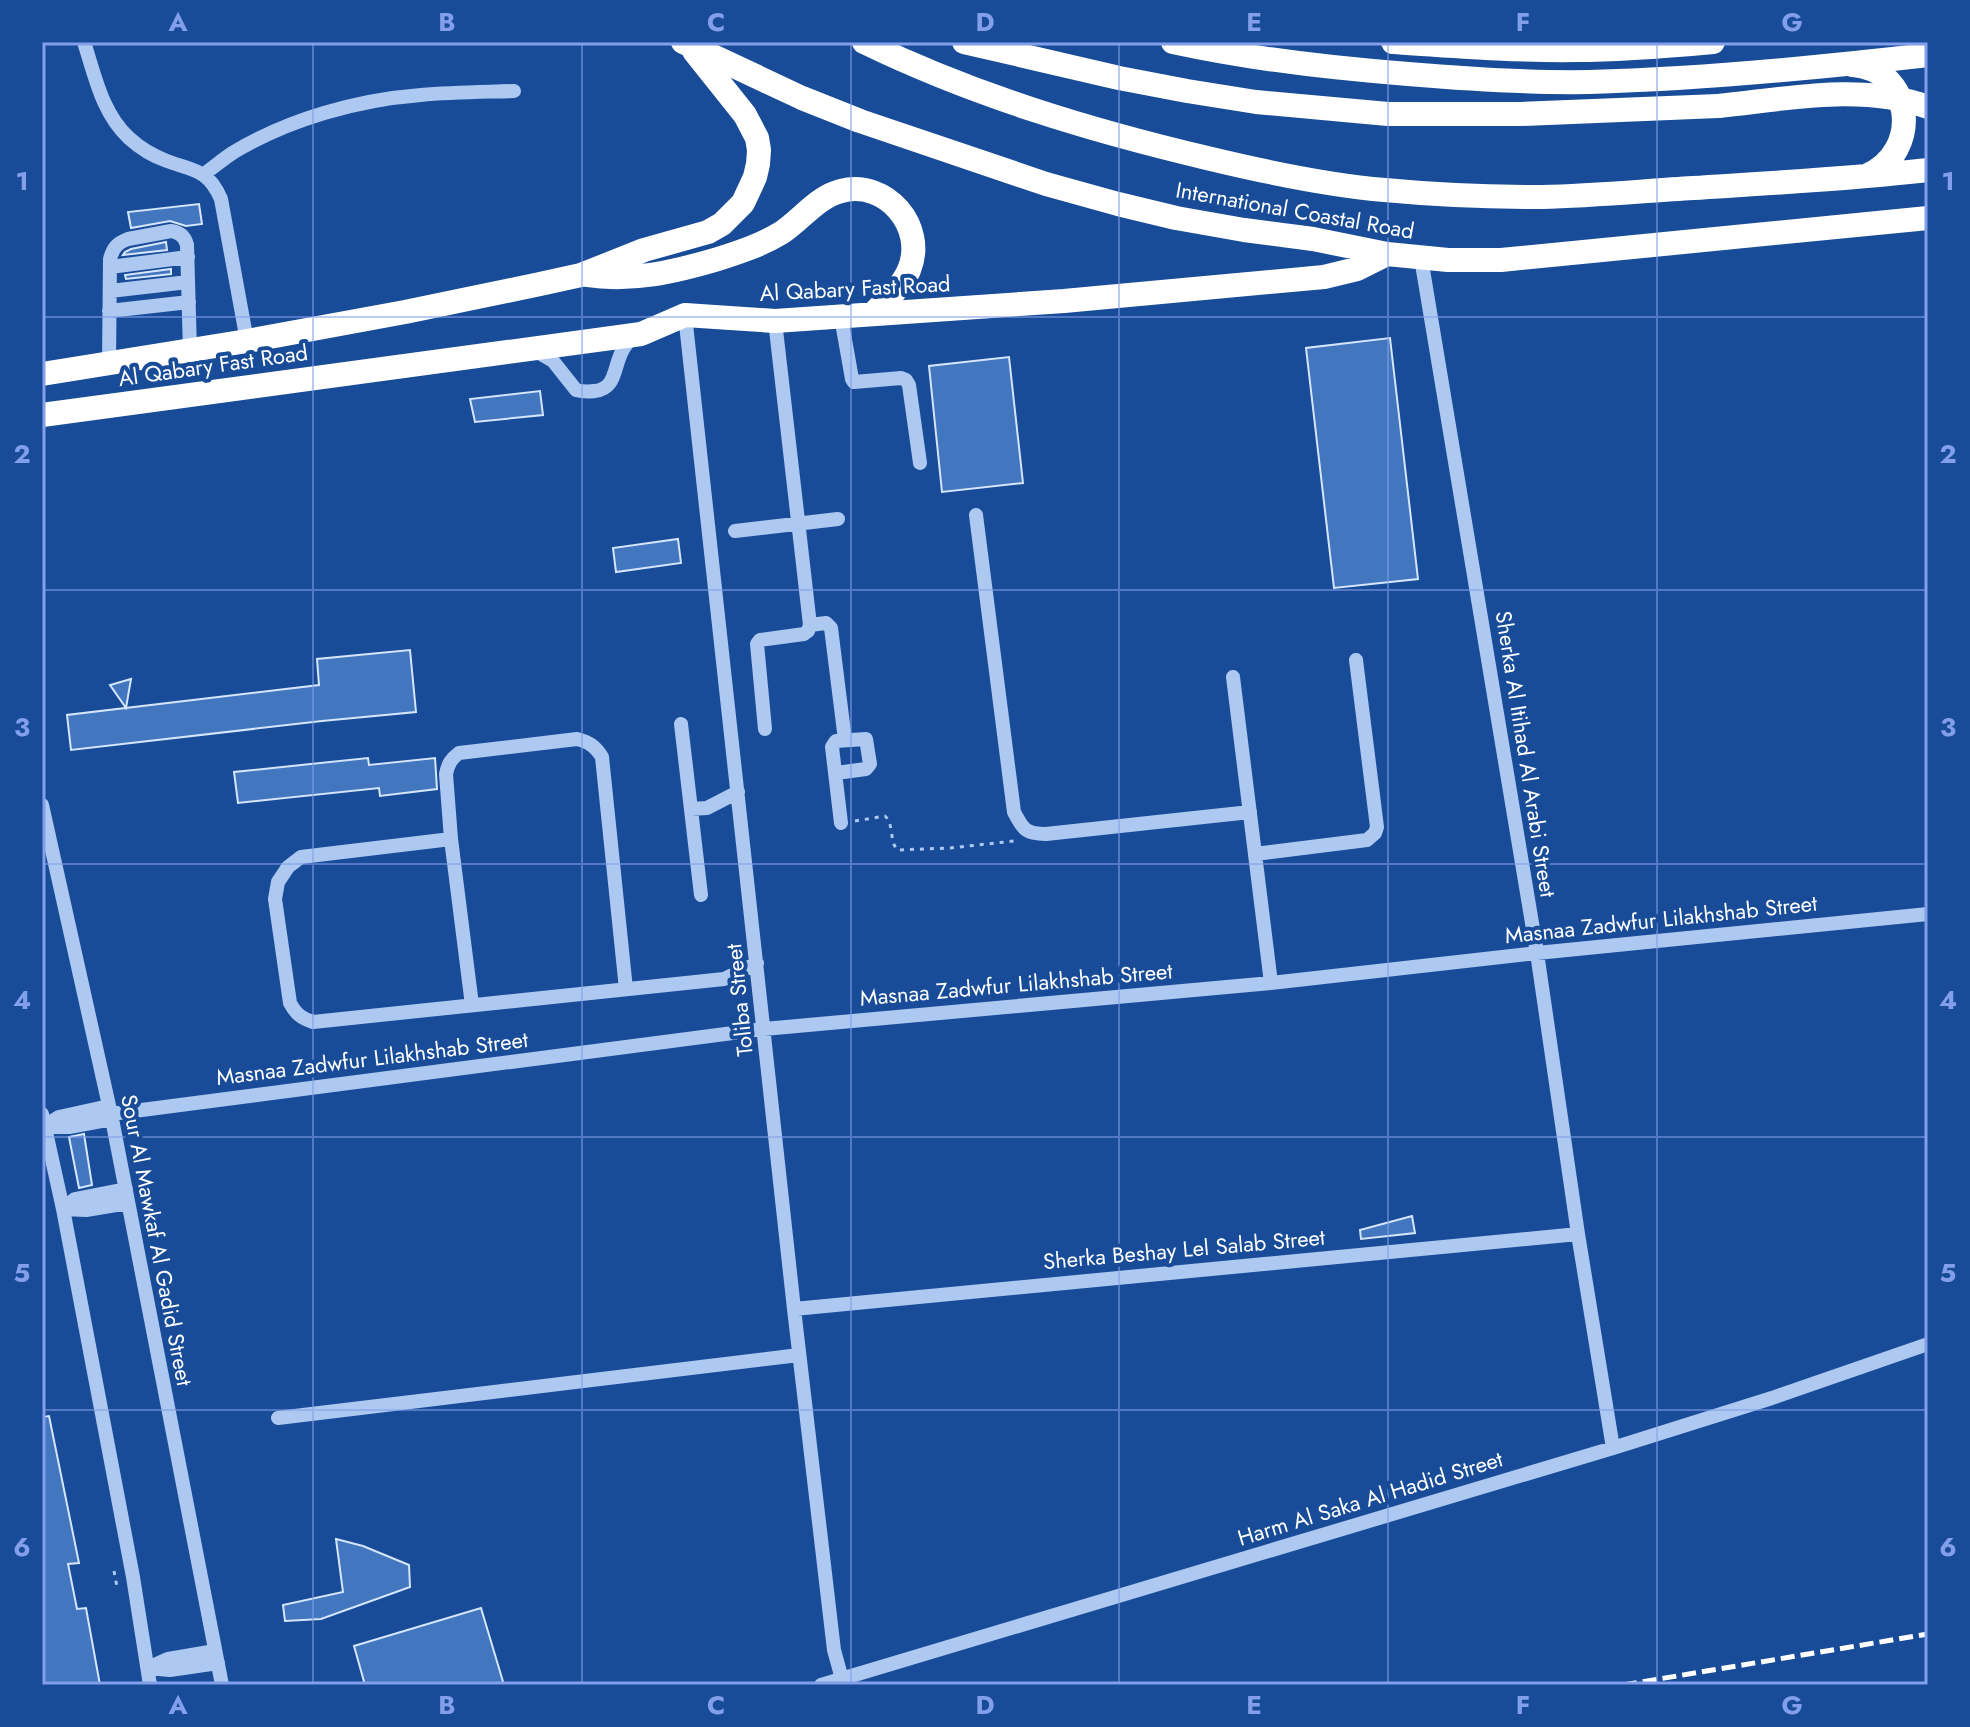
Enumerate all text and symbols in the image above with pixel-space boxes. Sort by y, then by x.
text: A [167,3,188,41]
text: B [438,3,456,41]
text: C [707,3,725,41]
text: D [975,3,995,41]
text: E [1246,3,1262,41]
text: F [1516,3,1530,41]
text: G [1781,3,1803,41]
text: 1 [15,162,29,200]
text: 1 [1941,162,1955,200]
street label: International Coastal Road [1173,173,1417,247]
street label: Al Qabary Fast Road [759,267,951,309]
street label: Al Qabary Fast Road [116,336,310,394]
text: 2 [13,435,31,473]
text: 2 [1939,435,1957,473]
street label: Sherka Al Itihad Al Arabi Street [1488,609,1565,900]
text: 3 [14,708,30,746]
text: 3 [1940,708,1956,746]
street label: Masnaa Zadwfur Lilakhshab Street [1503,887,1819,951]
street label: Toliba Street [717,941,761,1058]
street label: Masnaa Zadwfur Lilakhshab Street [858,954,1174,1014]
text: 4 [13,981,31,1019]
text: 4 [1939,981,1957,1019]
street label: Masnaa Zadwfur Lilakhshab Street [214,1023,530,1093]
street label: Sour Al Mawkaf Al Gadid Street [113,1092,201,1389]
street label: Sherka Beshay Lel Salab Street [1042,1221,1327,1277]
text: 5 [14,1254,30,1292]
text: 5 [1940,1254,1956,1292]
street label: Harm Al Saka Al Hadid Street [1234,1442,1507,1554]
text: 6 [13,1528,31,1566]
text: 6 [1939,1528,1957,1566]
text: A [167,1686,188,1724]
text: B [438,1686,456,1724]
text: C [707,1686,725,1724]
text: D [975,1686,995,1724]
text: E [1246,1686,1262,1724]
text: F [1516,1686,1530,1724]
text: G [1781,1686,1803,1724]

